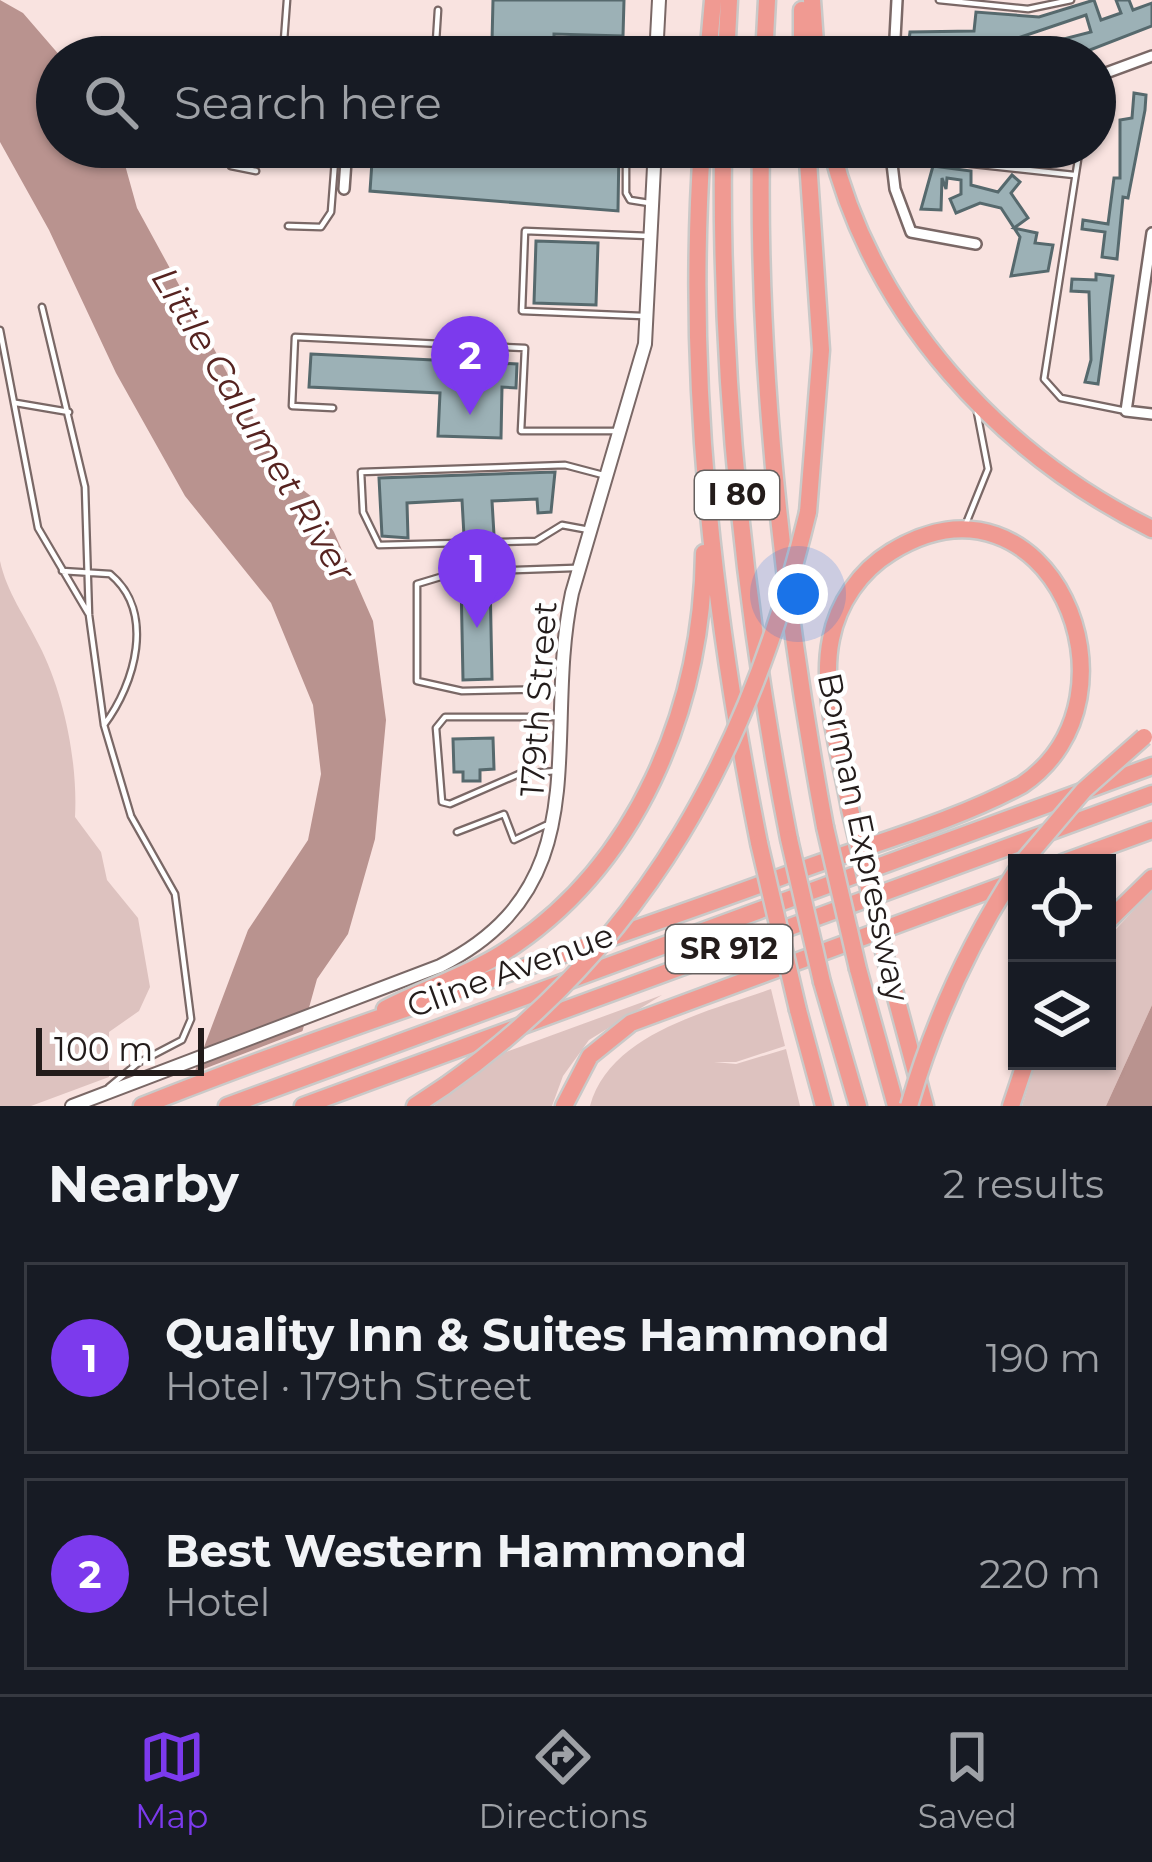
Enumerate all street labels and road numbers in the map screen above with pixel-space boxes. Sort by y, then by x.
road number: I 80 [695,471,779,519]
street label: 179th Street [511,600,565,798]
street label: Borman Expressway [810,669,918,1005]
street label: Cline Avenue [401,914,619,1026]
road number: SR 912 [666,925,792,973]

